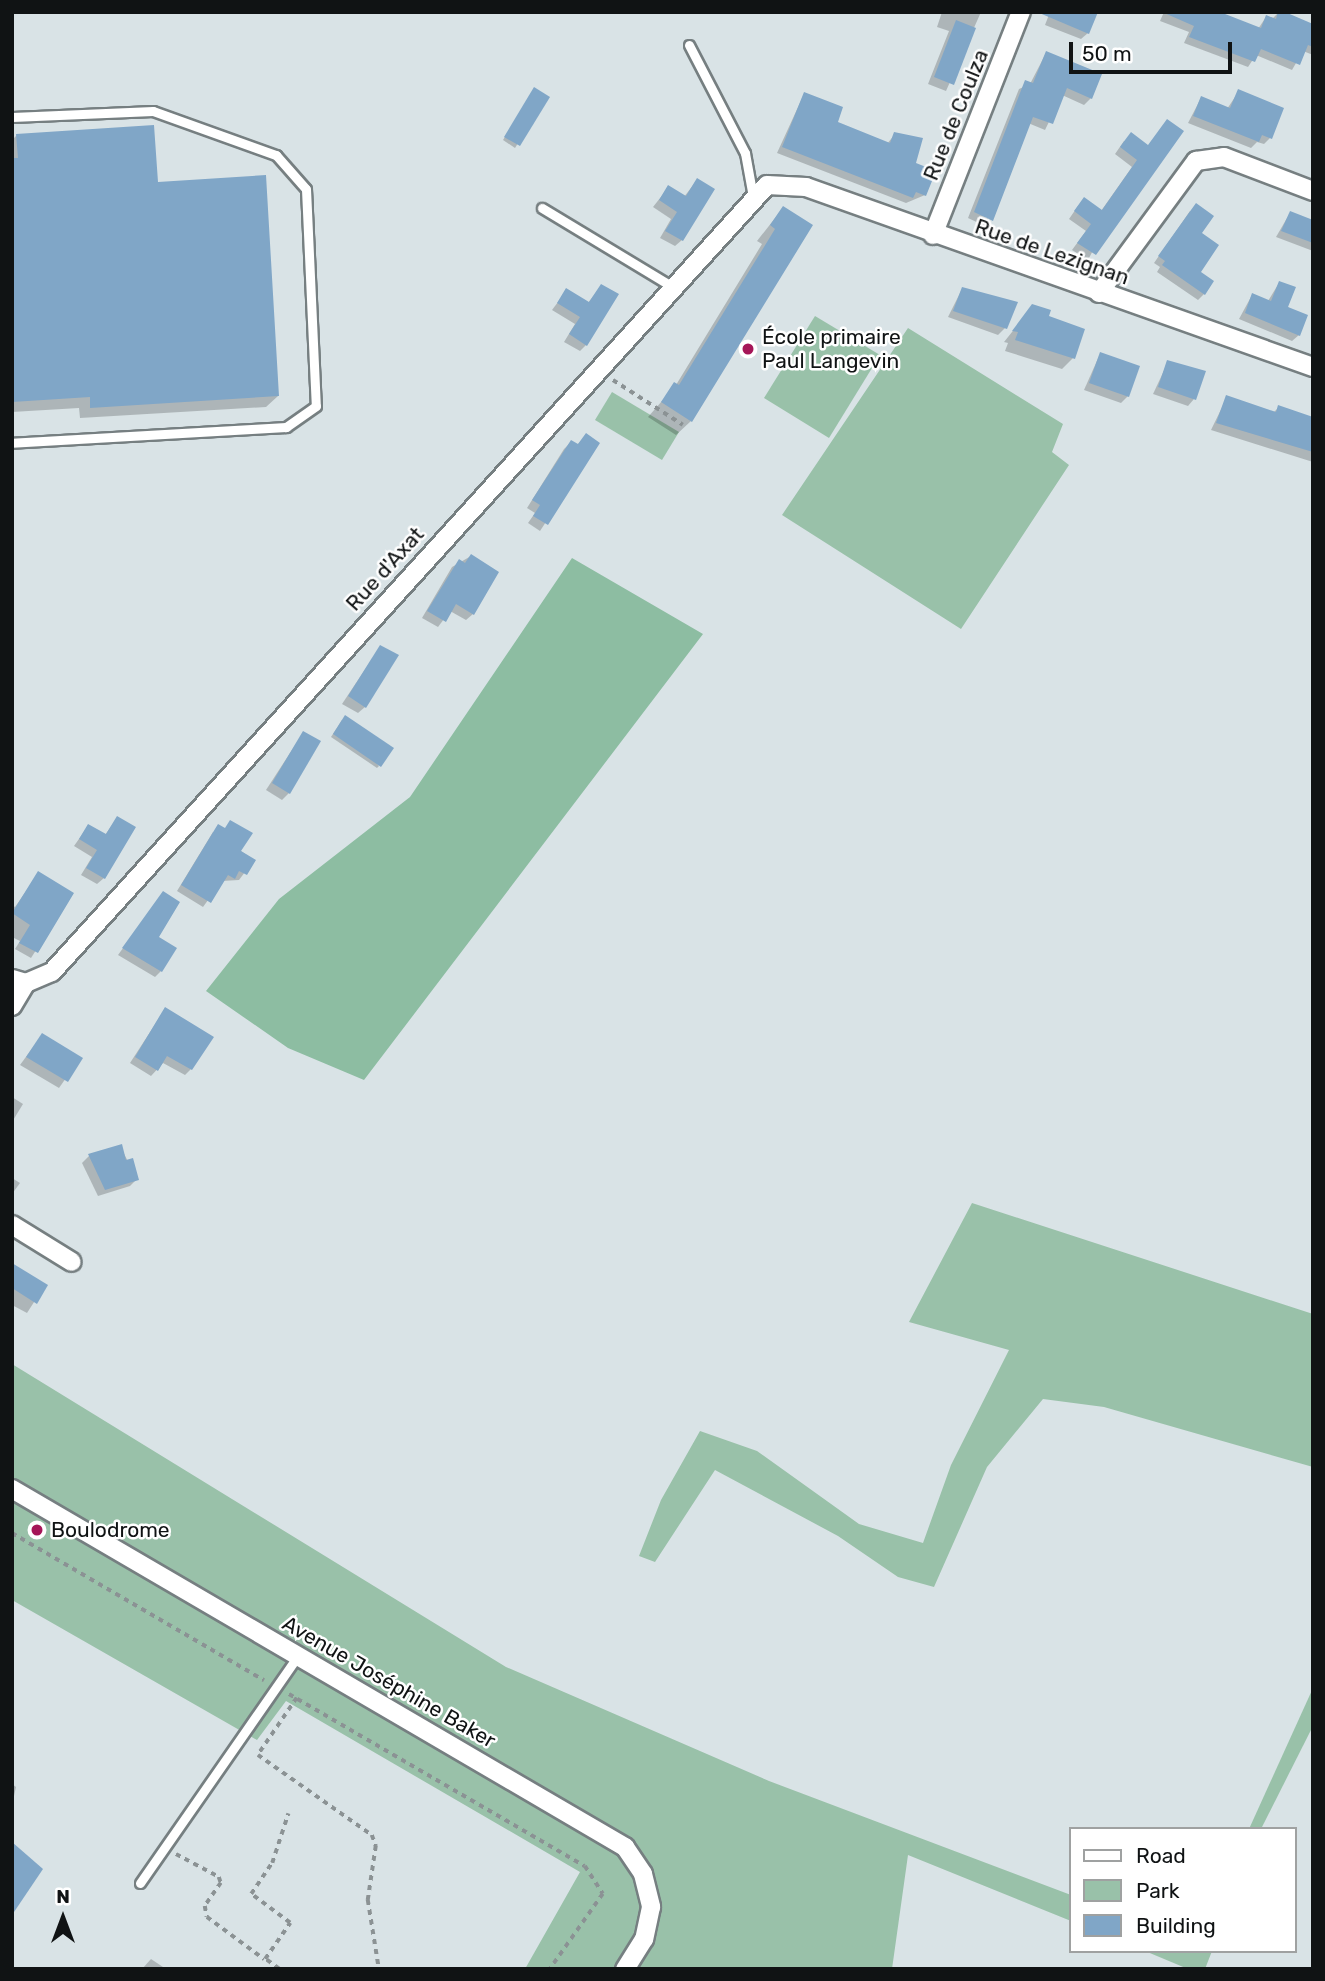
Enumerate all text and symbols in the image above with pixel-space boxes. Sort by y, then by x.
scale bar [1073,28,1236,72]
text: 50 m [1082,41,1132,66]
street label: Rue de Coulza [918,46,994,184]
street label: Rue de Lezignan [972,214,1132,290]
place label: École primaire Paul Langevin [762,324,901,374]
marker: École primaire Paul Langevin [740,341,756,357]
street label: Rue d'Axat [341,522,429,616]
place label: Boulodrome [51,1517,170,1543]
marker: Boulodrome [29,1522,45,1538]
street label: Avenue Joséphine Baker [278,1611,500,1753]
legend [1070,1827,1297,1953]
text: Road [1136,1843,1186,1868]
text: Park [1136,1878,1180,1903]
north arrow [28,1883,98,1953]
text: N [56,1885,70,1908]
text: Building [1136,1913,1216,1938]

